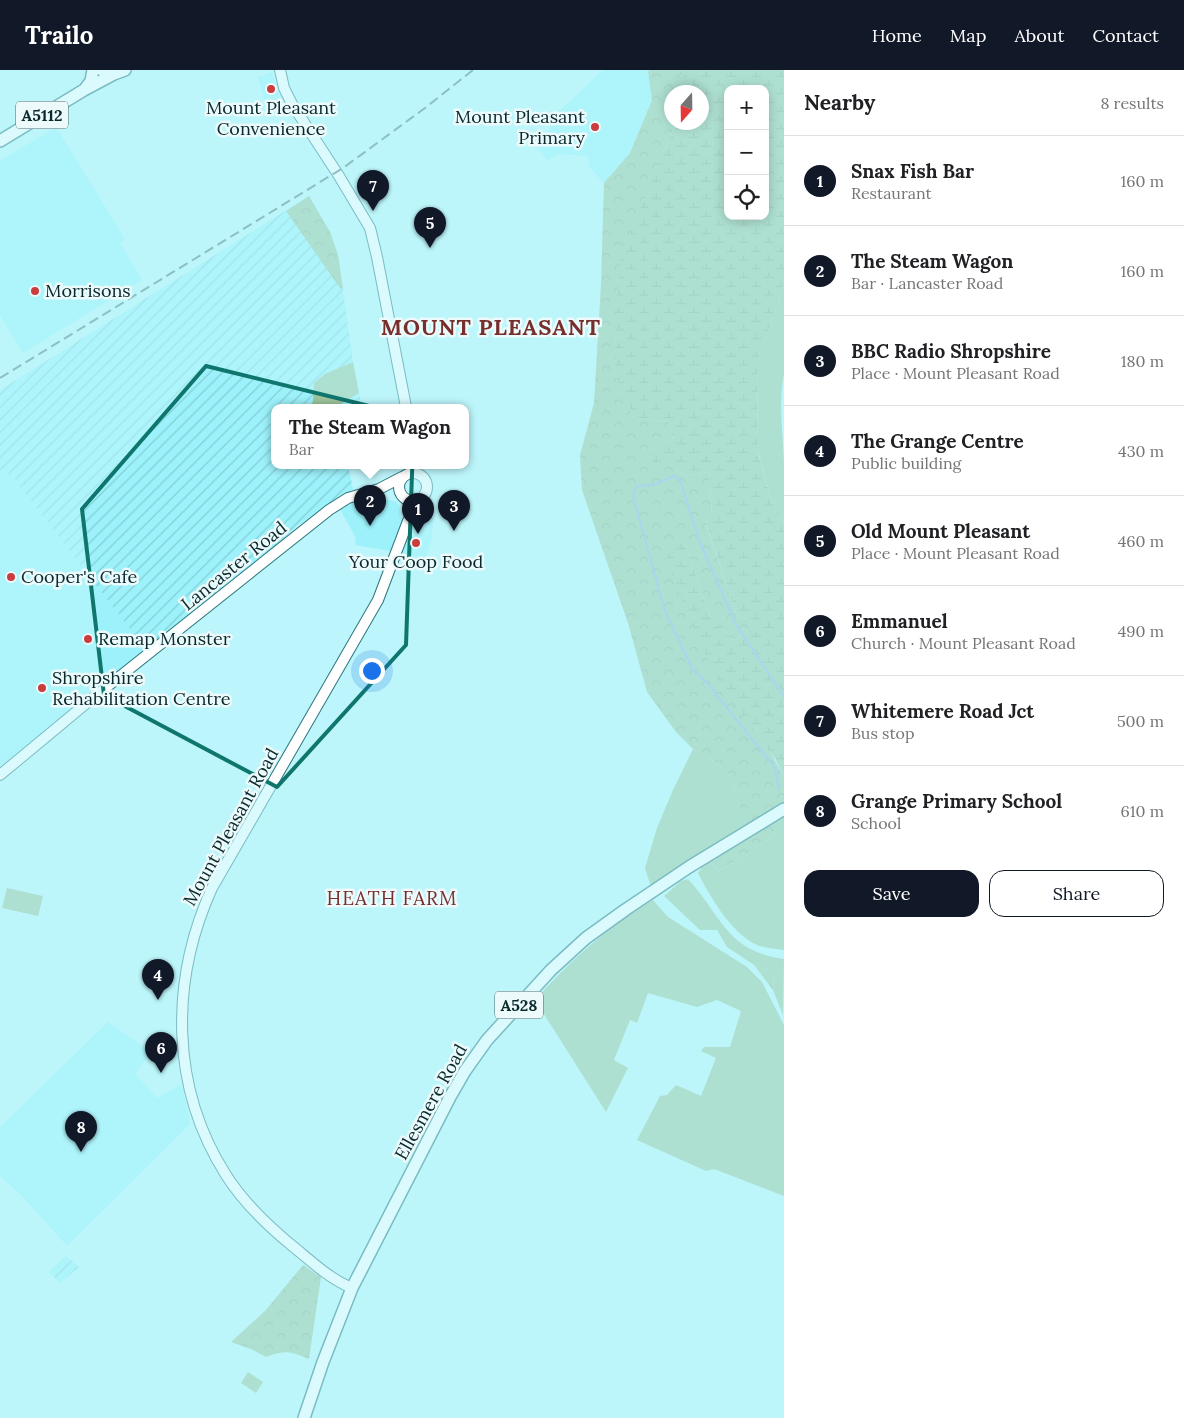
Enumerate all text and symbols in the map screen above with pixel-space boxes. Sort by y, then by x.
text: Trailo [25,20,93,51]
text: Home [872,24,922,47]
text: Map [950,24,986,47]
text: About [1014,24,1064,47]
text: Contact [1092,24,1159,47]
marker: Mount Pleasant Convenience [265,83,277,95]
north arrow [664,85,709,130]
map controls [724,85,769,220]
button: + [724,85,769,130]
text: Nearby [804,89,875,116]
text: 8 results [1100,93,1164,113]
place label: Mount Pleasant Convenience [206,96,336,140]
road number: A5112 [16,102,68,128]
place label: Mount Pleasant Primary [455,105,585,149]
marker: Mount Pleasant Primary [589,121,601,133]
button: − [724,130,769,175]
text: Snax Fish Bar [851,159,974,183]
pin: 7 [357,170,389,211]
text: 1 [817,171,823,191]
text: 160 m [1120,171,1164,191]
button: locate [724,175,769,220]
text: Restaurant [851,183,932,203]
pin: 5 [414,207,446,248]
text: The Steam Wagon [851,249,1013,273]
text: 2 [816,261,824,281]
text: 160 m [1120,261,1164,281]
text: Bar · Lancaster Road [851,273,1003,293]
place label: Morrisons [45,279,131,302]
marker: Morrisons [29,285,41,297]
district label: MOUNT PLEASANT [381,313,601,341]
text: BBC Radio Shropshire [851,339,1051,363]
text: 3 [816,351,824,371]
text: 180 m [1121,351,1164,371]
text: Place · Mount Pleasant Road [851,363,1060,383]
popup [271,404,469,469]
text: The Steam Wagon [289,415,451,439]
text: The Grange Centre [851,429,1024,453]
text: Bar [289,439,314,459]
text: 4 [816,441,824,461]
text: 430 m [1118,441,1164,461]
text: Public building [851,453,961,473]
pin: 2 [354,485,386,526]
pin: 3 [438,490,470,531]
pin: 1 [402,493,434,534]
street label: Lancaster Road [176,516,291,615]
text: Old Mount Pleasant [851,519,1030,543]
text: 5 [816,531,824,551]
text: 460 m [1118,531,1164,551]
marker: Your Coop Food [410,537,422,549]
text: Place · Mount Pleasant Road [851,543,1060,563]
place label: Your Coop Food [348,550,483,573]
place label: Cooper's Cafe [21,565,138,588]
marker: Cooper's Cafe [5,571,17,583]
text: Emmanuel [851,609,948,633]
text: 6 [815,621,825,641]
text: 490 m [1118,621,1164,641]
place label: Remap Monster [98,627,231,650]
marker: Remap Monster [82,633,94,645]
text: Church · Mount Pleasant Road [851,633,1076,653]
your location [359,658,385,684]
place label: Shropshire Rehabilitation Centre [52,666,231,710]
marker: Shropshire Rehabilitation Centre [36,682,48,694]
text: Whitemere Road Jct [851,699,1034,723]
text: 7 [816,711,824,731]
text: 500 m [1117,711,1164,731]
text: Bus stop [851,723,915,743]
street label: Mount Pleasant Road [178,744,284,910]
text: Grange Primary School [851,789,1062,813]
text: 8 [815,801,825,821]
text: 610 m [1120,801,1164,821]
text: School [851,813,901,833]
button: Save [804,870,979,917]
button: Share [989,870,1164,917]
district label: HEATH FARM [326,886,458,910]
pin: 4 [142,959,174,1000]
road number: A528 [495,992,543,1018]
pin: 6 [145,1032,177,1073]
street label: Ellesmere Road [389,1040,472,1164]
pin: 8 [65,1111,97,1152]

